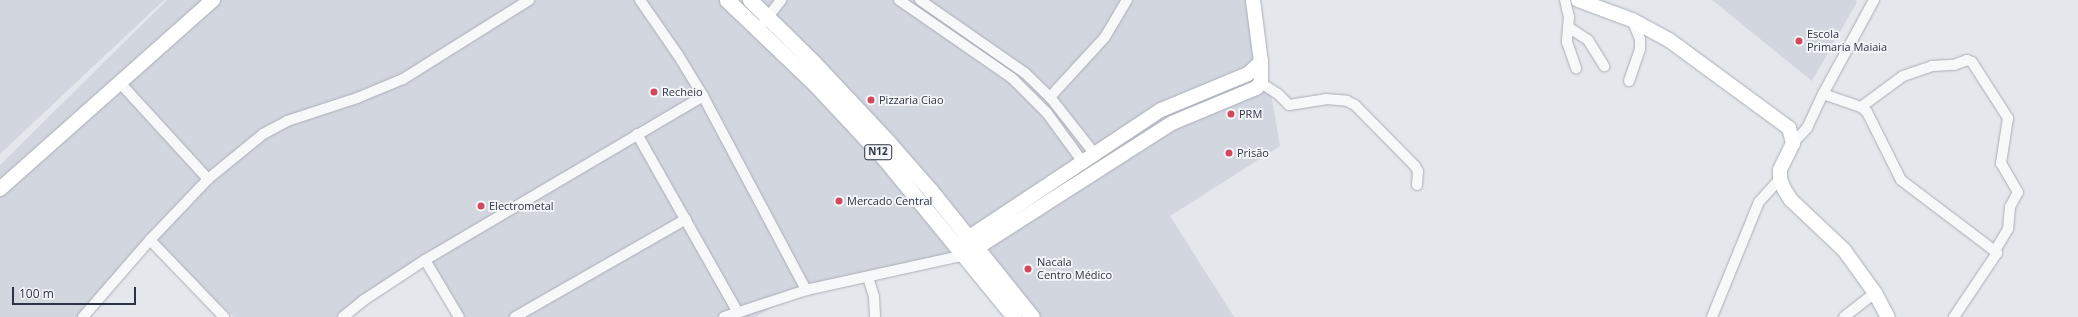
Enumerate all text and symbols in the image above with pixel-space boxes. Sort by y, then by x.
place label: Escola Primaria Maiaia [1807,28,1887,54]
marker: Escola Primaria Maiaia [1794,36,1804,46]
place label: Recheio [662,85,703,99]
marker: Recheio [649,87,659,97]
place label: Pizzaria Ciao [879,93,943,107]
marker: Pizzaria Ciao [866,95,876,105]
place label: PRM [1239,107,1262,121]
marker: PRM [1226,109,1236,119]
road number: N12 [864,144,892,160]
place label: Prisão [1237,146,1269,160]
marker: Prisão [1224,148,1234,158]
place label: Mercado Central [847,194,932,208]
marker: Mercado Central [834,196,844,206]
place label: Electrometal [489,199,554,213]
marker: Electrometal [476,201,486,211]
place label: Nacala Centro Médico [1037,256,1112,282]
marker: Nacala Centro Médico [1022,263,1034,275]
scale bar [14,279,138,305]
text: 100 m [19,285,54,302]

